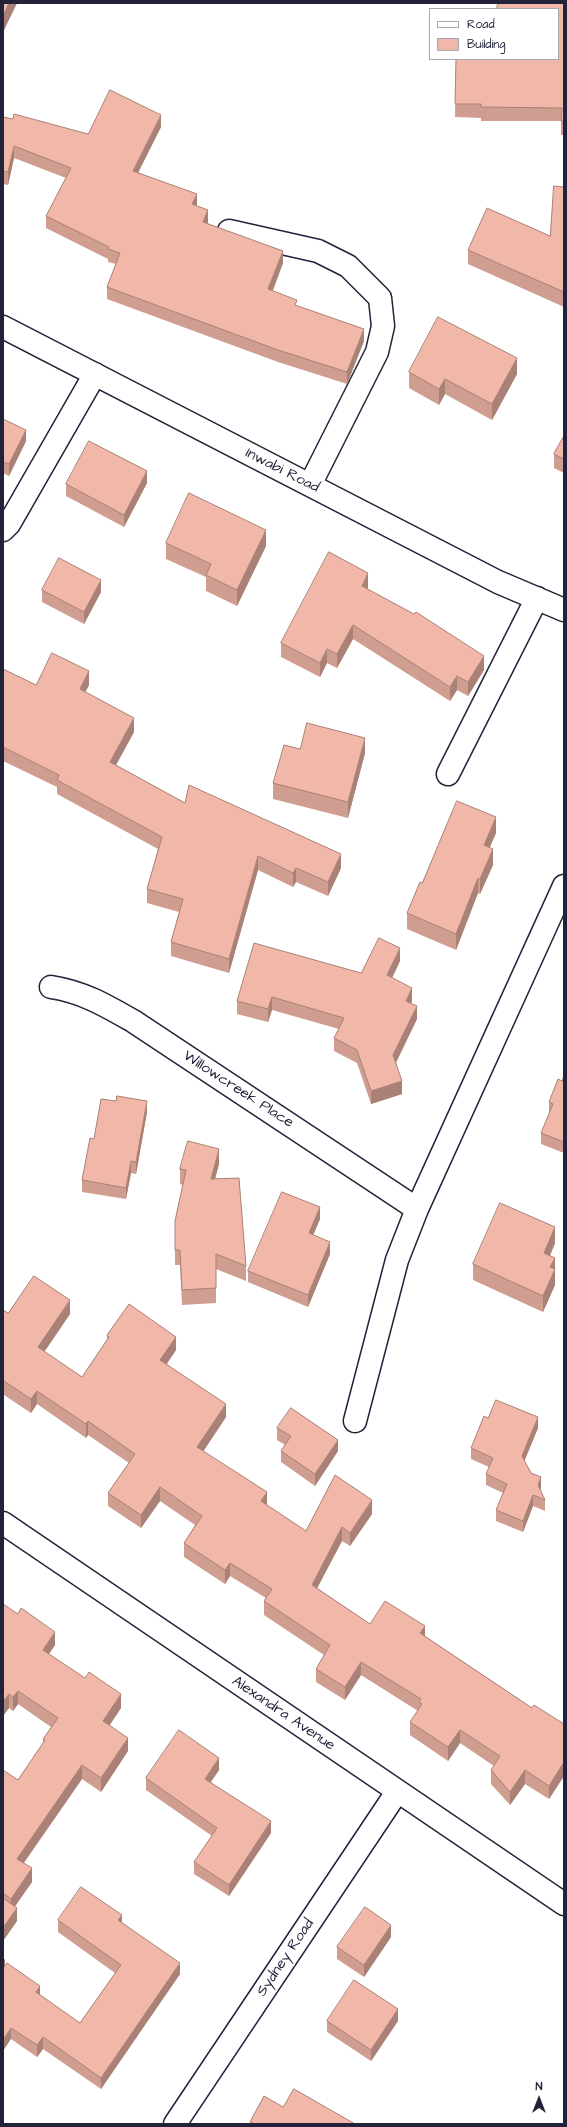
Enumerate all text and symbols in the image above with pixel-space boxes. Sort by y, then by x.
legend [429,8,559,60]
text: Road [467,16,495,33]
text: Building [467,36,505,53]
street label: Inwabi Road [242,445,322,497]
street label: Willowcreek Place [179,1048,297,1132]
street label: Alexandra Avenue [228,1673,338,1755]
street label: Sydney Road [253,1916,319,2000]
north arrow [519,2079,559,2119]
text: N [536,2079,542,2094]

